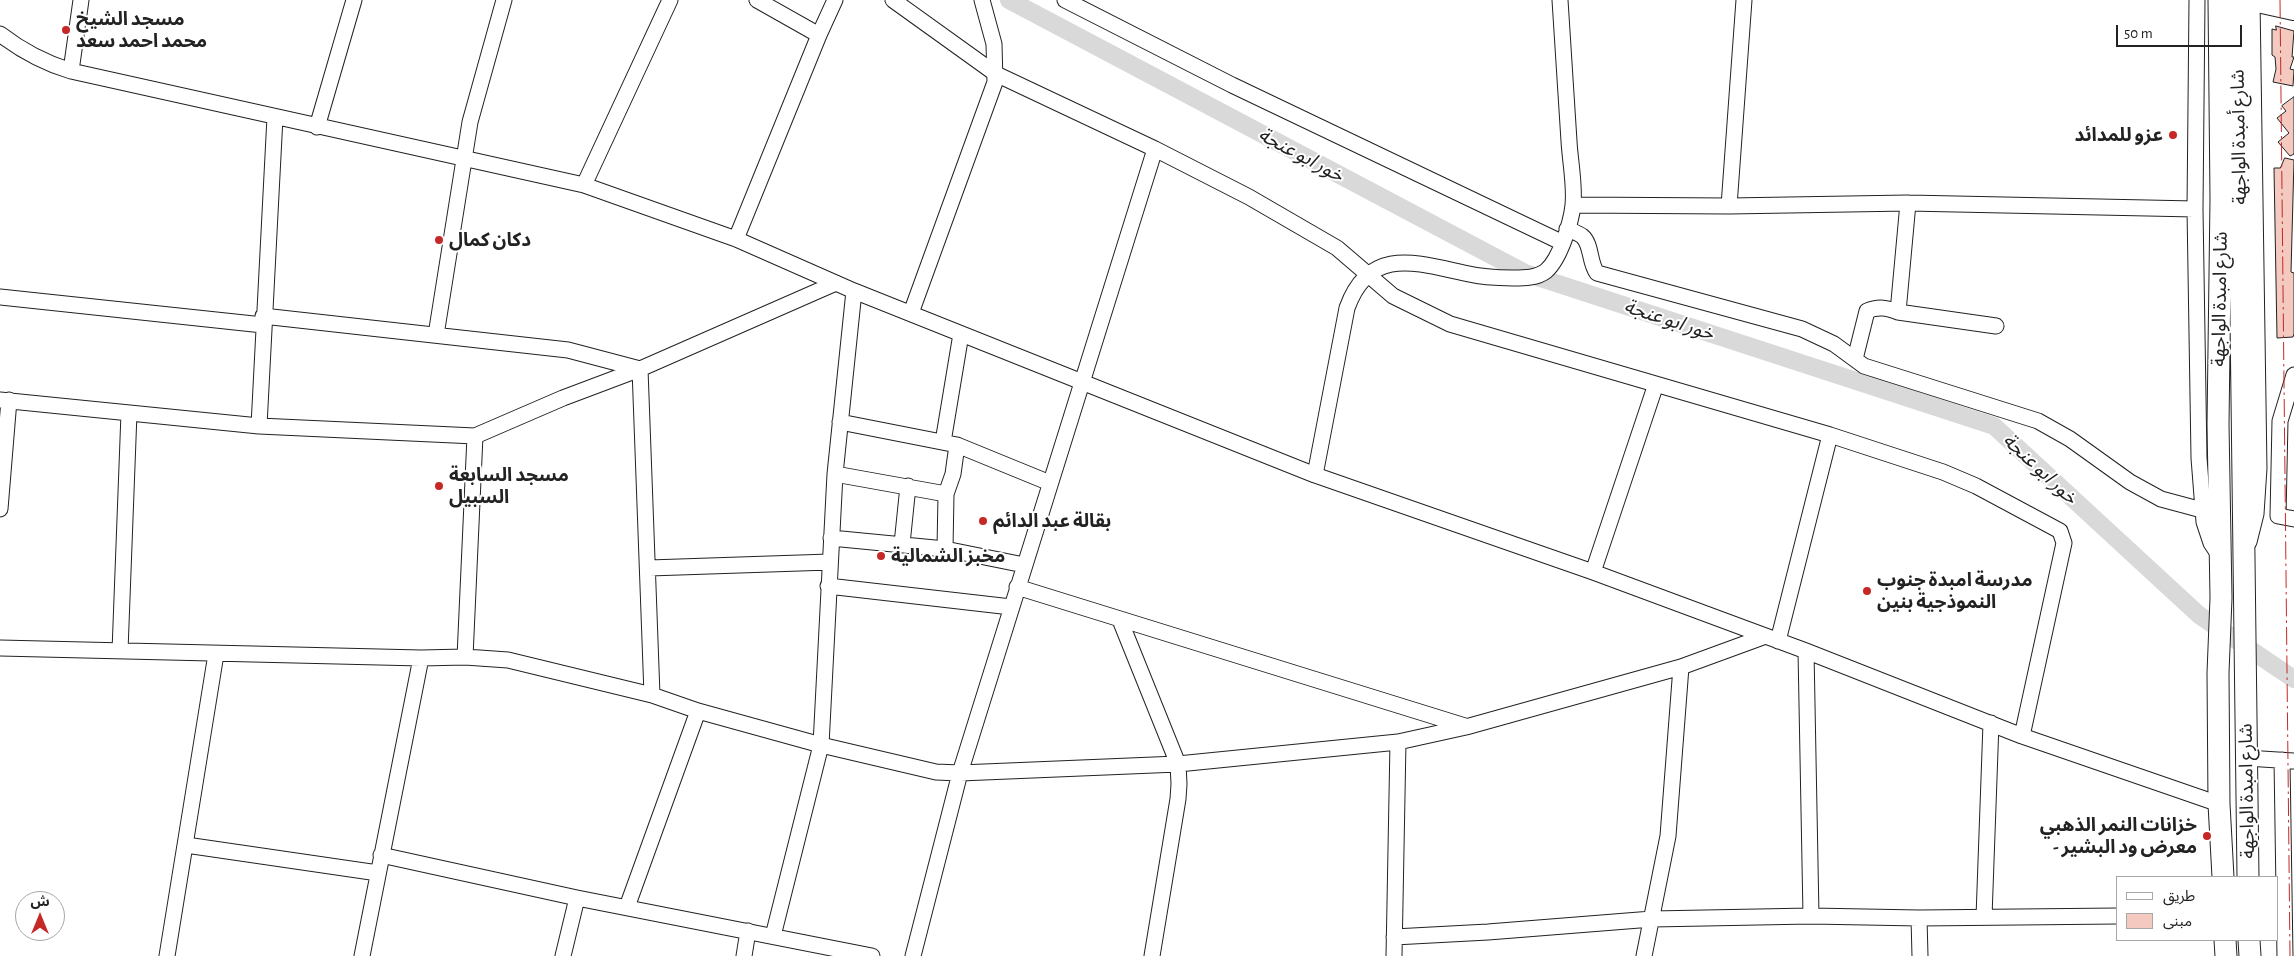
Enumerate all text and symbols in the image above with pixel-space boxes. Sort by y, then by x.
place label: مسجد الشيخ محمد احمد سعد [76,8,207,52]
scale bar [2119,15,2245,47]
marker: مسجد الشيخ محمد احمد سعد [60,24,72,36]
text: 50 m [2124,26,2153,41]
street label: شارع أمبدة الواجهة [2226,69,2252,205]
water label: خور ابو عنجة [1254,122,1348,188]
place label: عزو للمدائد [2075,124,2163,146]
marker: عزو للمدائد [2167,129,2179,141]
place label: دكان كمال [449,229,531,251]
street label: شارع امبدة الواجهة [2207,231,2233,367]
marker: دكان كمال [433,234,445,246]
water label: خور ابو عنجة [1621,294,1717,346]
water label: خور ابو عنجة [1998,428,2082,510]
place label: مسجد السابعة السبيل [449,464,569,508]
marker: مسجد السابعة السبيل [433,480,445,492]
place label: بقالة عبد الدائم [993,510,1111,532]
marker: بقالة عبد الدائم [977,515,989,527]
place label: مخبز الشمالية [891,545,1005,567]
marker: مخبز الشمالية [875,550,887,562]
place label: مدرسة امبدة جنوب النموذجية بنين [1877,569,2032,613]
marker: مدرسة امبدة جنوب النموذجية بنين [1861,585,1873,597]
street label: شارع امبدة الواجهة [2234,723,2260,859]
place label: خزانات النمر الذهبي - معرض ود البشير [2040,814,2197,858]
marker: خزانات النمر الذهبي - معرض ود البشير [2201,830,2213,842]
legend [2116,876,2279,941]
text: طريق [2163,889,2195,904]
north arrow [15,891,65,941]
text: ش [30,895,50,909]
text: مبنى [2163,914,2192,929]

